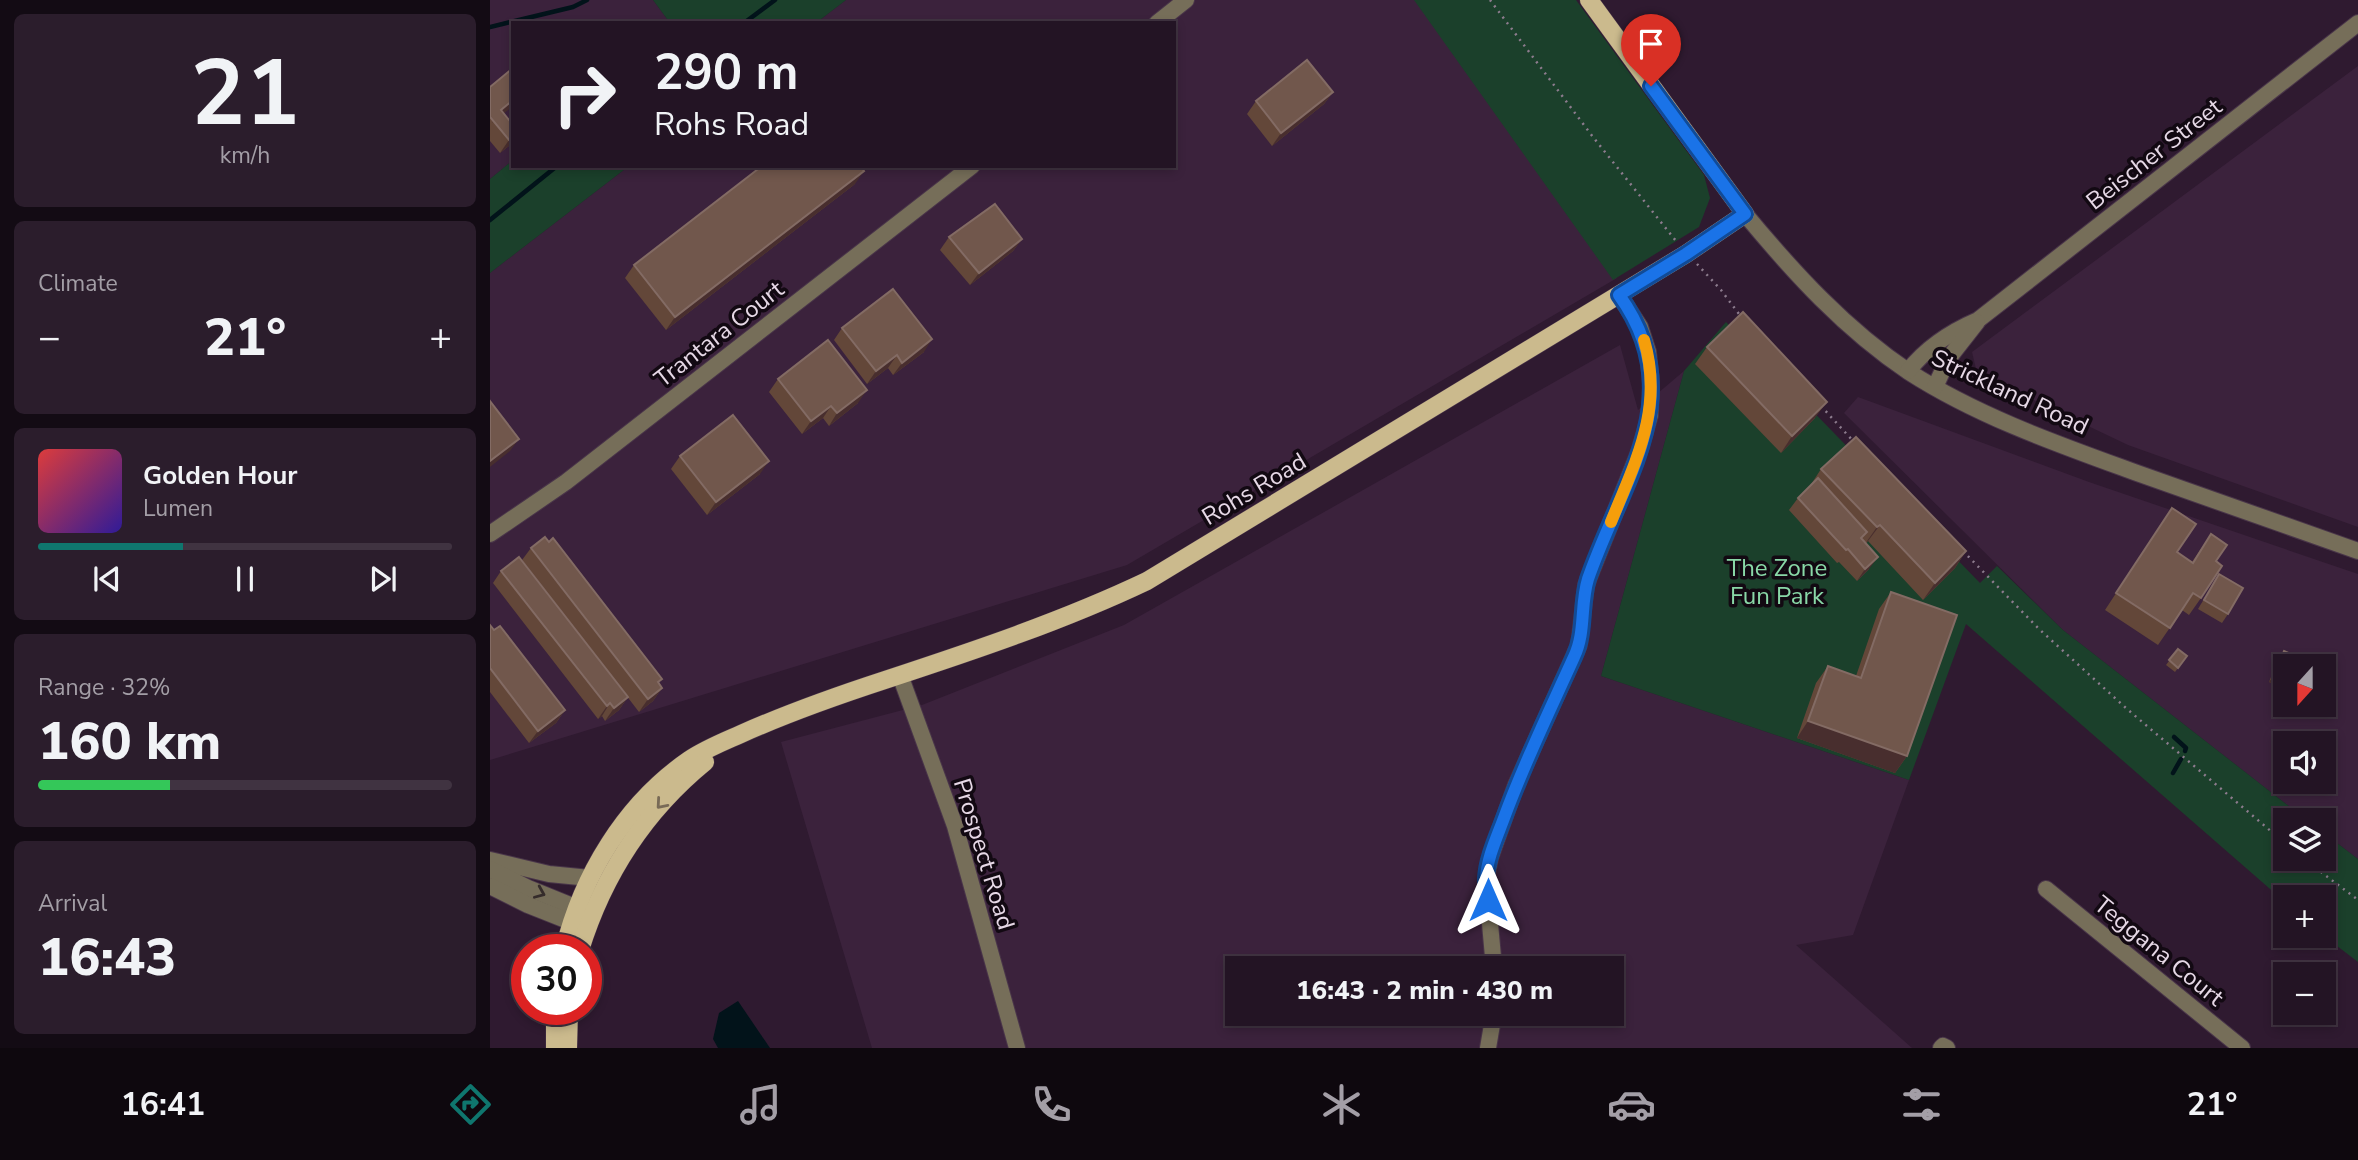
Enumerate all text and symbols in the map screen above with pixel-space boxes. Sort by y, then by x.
pin [1621,14,1681,86]
icon: arrive [1632,25,1670,63]
text: 21 [190,32,300,156]
text: 290 m [654,39,798,106]
icon: right [539,49,630,140]
street label: Beischer Street [2080,91,2229,217]
text: Rohs Road [654,103,809,146]
text: km/h [220,140,270,171]
text: Climate [38,268,118,299]
street label: Trantara Court [648,273,791,395]
text: 21° [204,302,286,373]
text: − [38,312,61,363]
text: + [429,312,452,363]
street label: Strickland Road [1926,342,2094,442]
street label: Rohs Road [1196,445,1312,533]
text: Golden Hour [143,458,298,493]
text: Lumen [143,493,213,524]
park label: The Zone Fun Park [1727,552,1827,612]
icon: previous [88,560,126,598]
icon: pause [226,560,264,598]
icon: next [364,560,402,598]
north arrow [2273,654,2336,718]
map controls [2273,654,2336,1025]
text: Range · 32% [38,672,170,703]
text: 160 km [38,706,221,777]
button: sound [2273,731,2336,794]
street label: Prospect Road [946,774,1022,934]
one-way arrow [657,796,669,809]
button: layers [2273,808,2336,871]
position arrow [1451,863,1525,937]
one-way arrow [533,885,546,899]
button: + [2273,885,2336,948]
text: Arrival [38,888,107,919]
street label: Teggana Court [2087,889,2231,1014]
text: 16:43 [38,922,176,993]
speed limit sign: 30 [511,934,602,1025]
button: − [2273,962,2336,1025]
text: 16:43 · 2 min · 430 m [1296,973,1553,1008]
icon: directions [446,1080,495,1129]
icon: music [736,1080,785,1129]
icon: phone [1027,1080,1076,1129]
icon: climate [1317,1080,1366,1129]
icon: car [1607,1080,1656,1129]
icon: filters [1897,1080,1946,1129]
text: 16:41 [121,1083,205,1126]
text: 21° [2187,1083,2237,1126]

